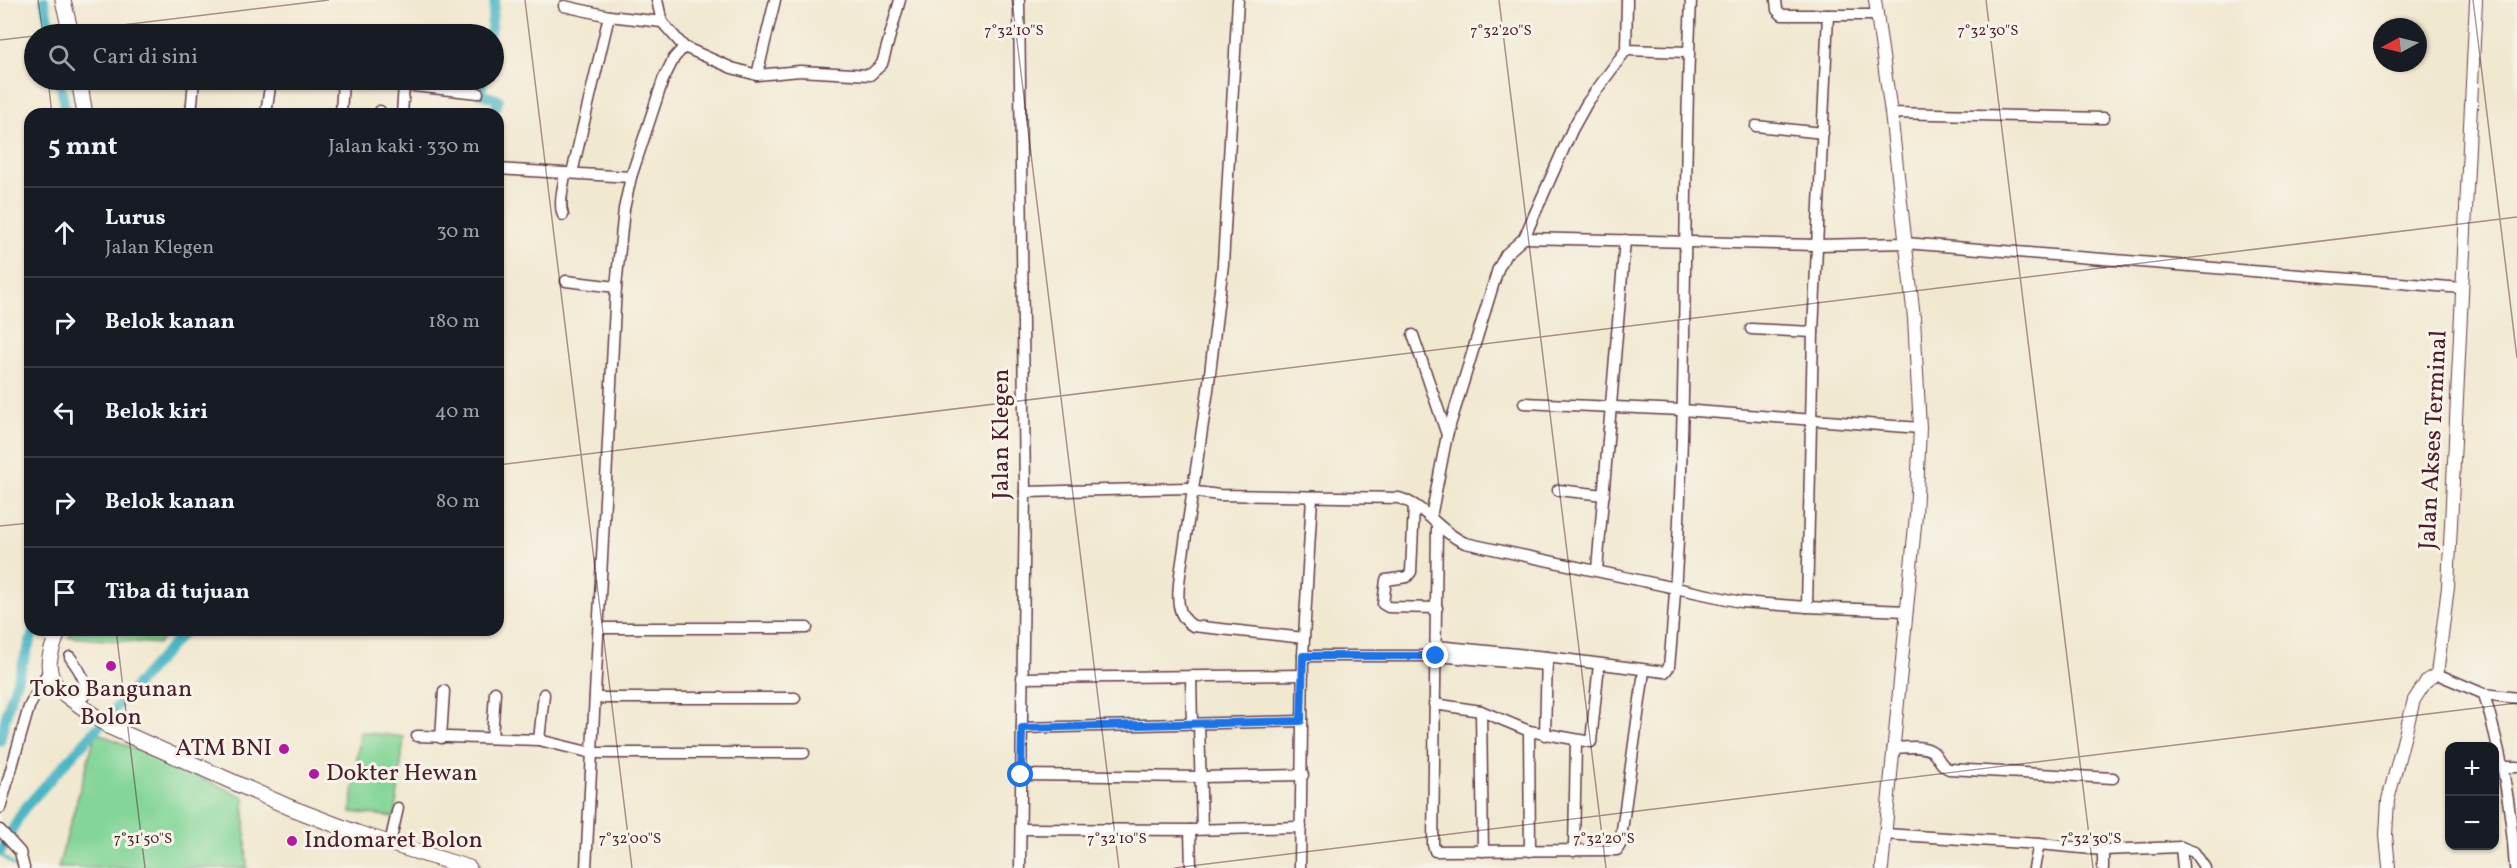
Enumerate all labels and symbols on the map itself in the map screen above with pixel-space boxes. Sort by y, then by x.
north arrow [2373,18,2427,72]
text: 7°32'10"S [984,21,1044,42]
text: 7°32'20"S [1470,21,1532,42]
text: 7°32'30"S [1958,21,2019,42]
street label: Jalan Akses Terminal [2411,329,2457,551]
street label: Jalan Klegen [985,369,1019,499]
route end [1422,642,1448,668]
marker: Toko Bangunan Bolon [104,659,118,673]
place label: Toko Bangunan Bolon [30,673,192,735]
place label: ATM BNI [175,732,272,766]
marker: ATM BNI [277,742,291,756]
place label: Dokter Hewan [326,757,478,791]
route start [1007,761,1033,787]
marker: Dokter Hewan [307,767,321,781]
place label: Indomaret Bolon [304,824,483,858]
text: 7°31'50"S [114,829,172,850]
text: 7°32'00"S [599,829,661,850]
text: 7°32'10"S [1087,829,1147,850]
text: 7°32'20"S [1573,829,1635,850]
text: 7°32'30"S [2061,829,2122,850]
marker: Indomaret Bolon [285,834,299,848]

